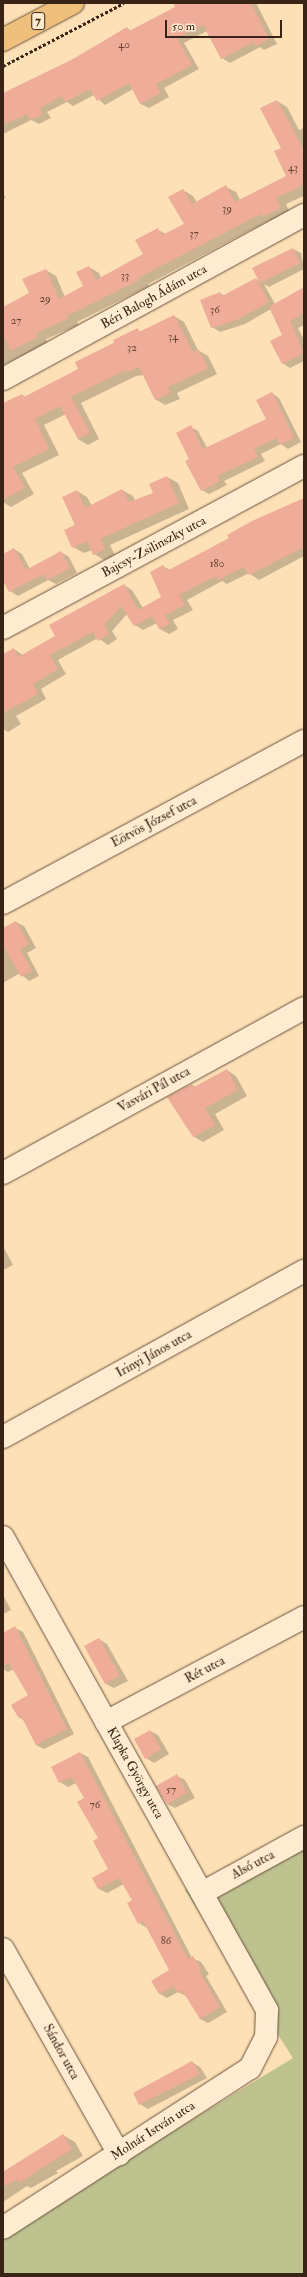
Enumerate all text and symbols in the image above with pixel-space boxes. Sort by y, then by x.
road number: 7 [31,11,45,31]
scale bar [167,12,284,38]
text: 50 m [172,19,195,34]
house number: 40 [118,38,130,52]
house number: 43 [288,161,298,175]
house number: 39 [222,202,232,216]
house number: 37 [189,227,199,241]
street label: Béri Balogh Ádám utca [98,261,210,333]
house number: 33 [121,269,129,283]
house number: 29 [39,292,51,306]
house number: 36 [210,303,220,317]
house number: 27 [11,314,21,328]
house number: 34 [168,330,178,344]
house number: 32 [127,341,137,355]
street label: Bajcsy-Zsilinszky utca [99,513,209,581]
house number: 180 [210,557,224,571]
street label: Eötvös József utca [109,793,199,851]
street label: Vasvári Pál utca [115,1064,193,1116]
street label: Irinyi János utca [114,1327,194,1381]
street label: Rét utca [182,1653,228,1687]
street label: Klapka György utca [103,1724,167,1822]
house number: 57 [166,1783,176,1797]
house number: 76 [90,1798,100,1812]
street label: Alsó utca [229,1847,277,1883]
house number: 86 [161,1934,171,1948]
street label: Sándor utca [39,2022,83,2082]
street label: Molnár István utca [108,2098,198,2164]

